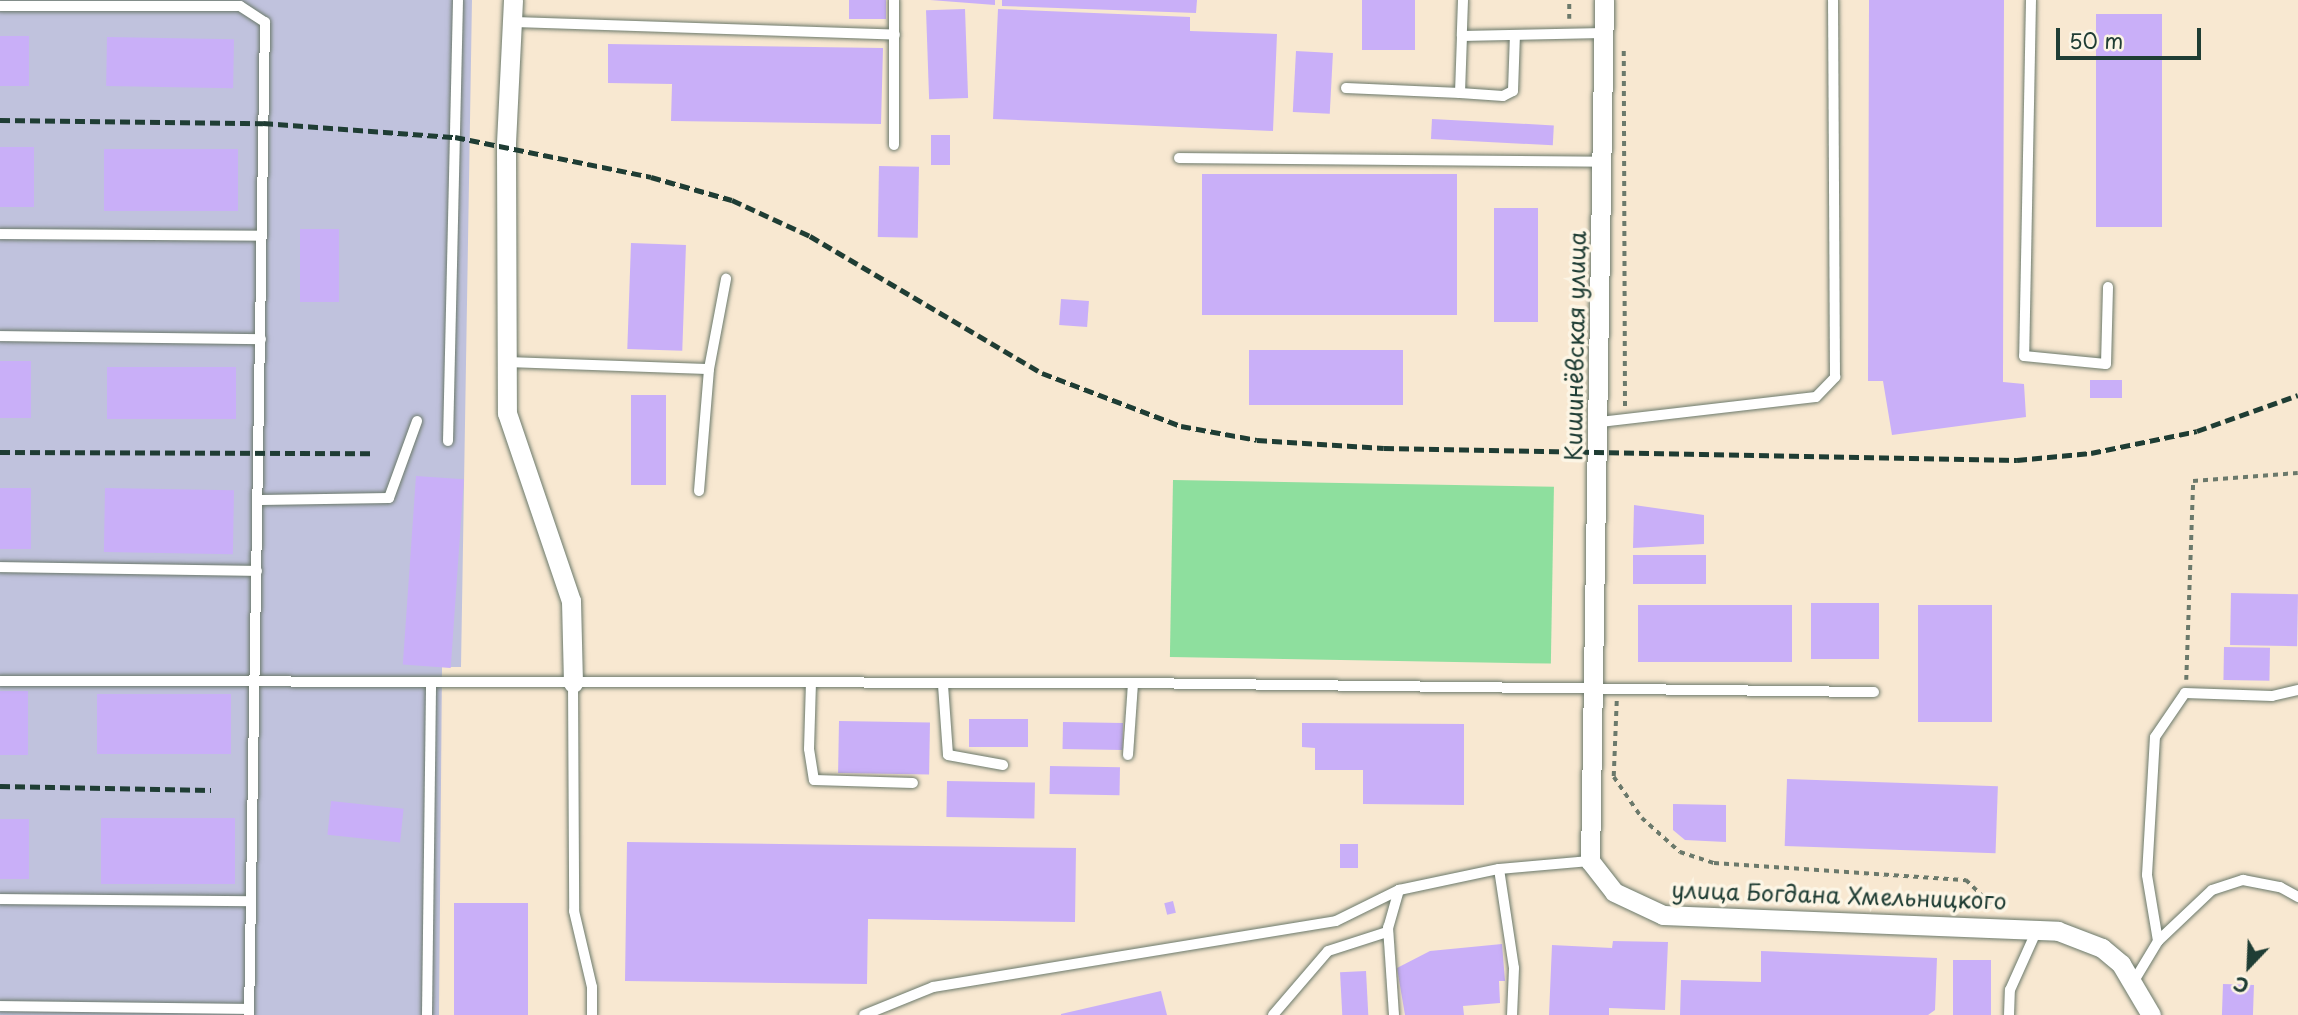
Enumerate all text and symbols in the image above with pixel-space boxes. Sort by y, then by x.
scale bar [2060,14,2205,58]
text: 50 m [2069,24,2123,56]
street label: Кишинёвская улица [1559,230,1591,462]
street label: улица Богдана Хмельницкого [1670,875,2008,915]
north arrow [2214,931,2284,1001]
text: С [2229,970,2253,1001]

